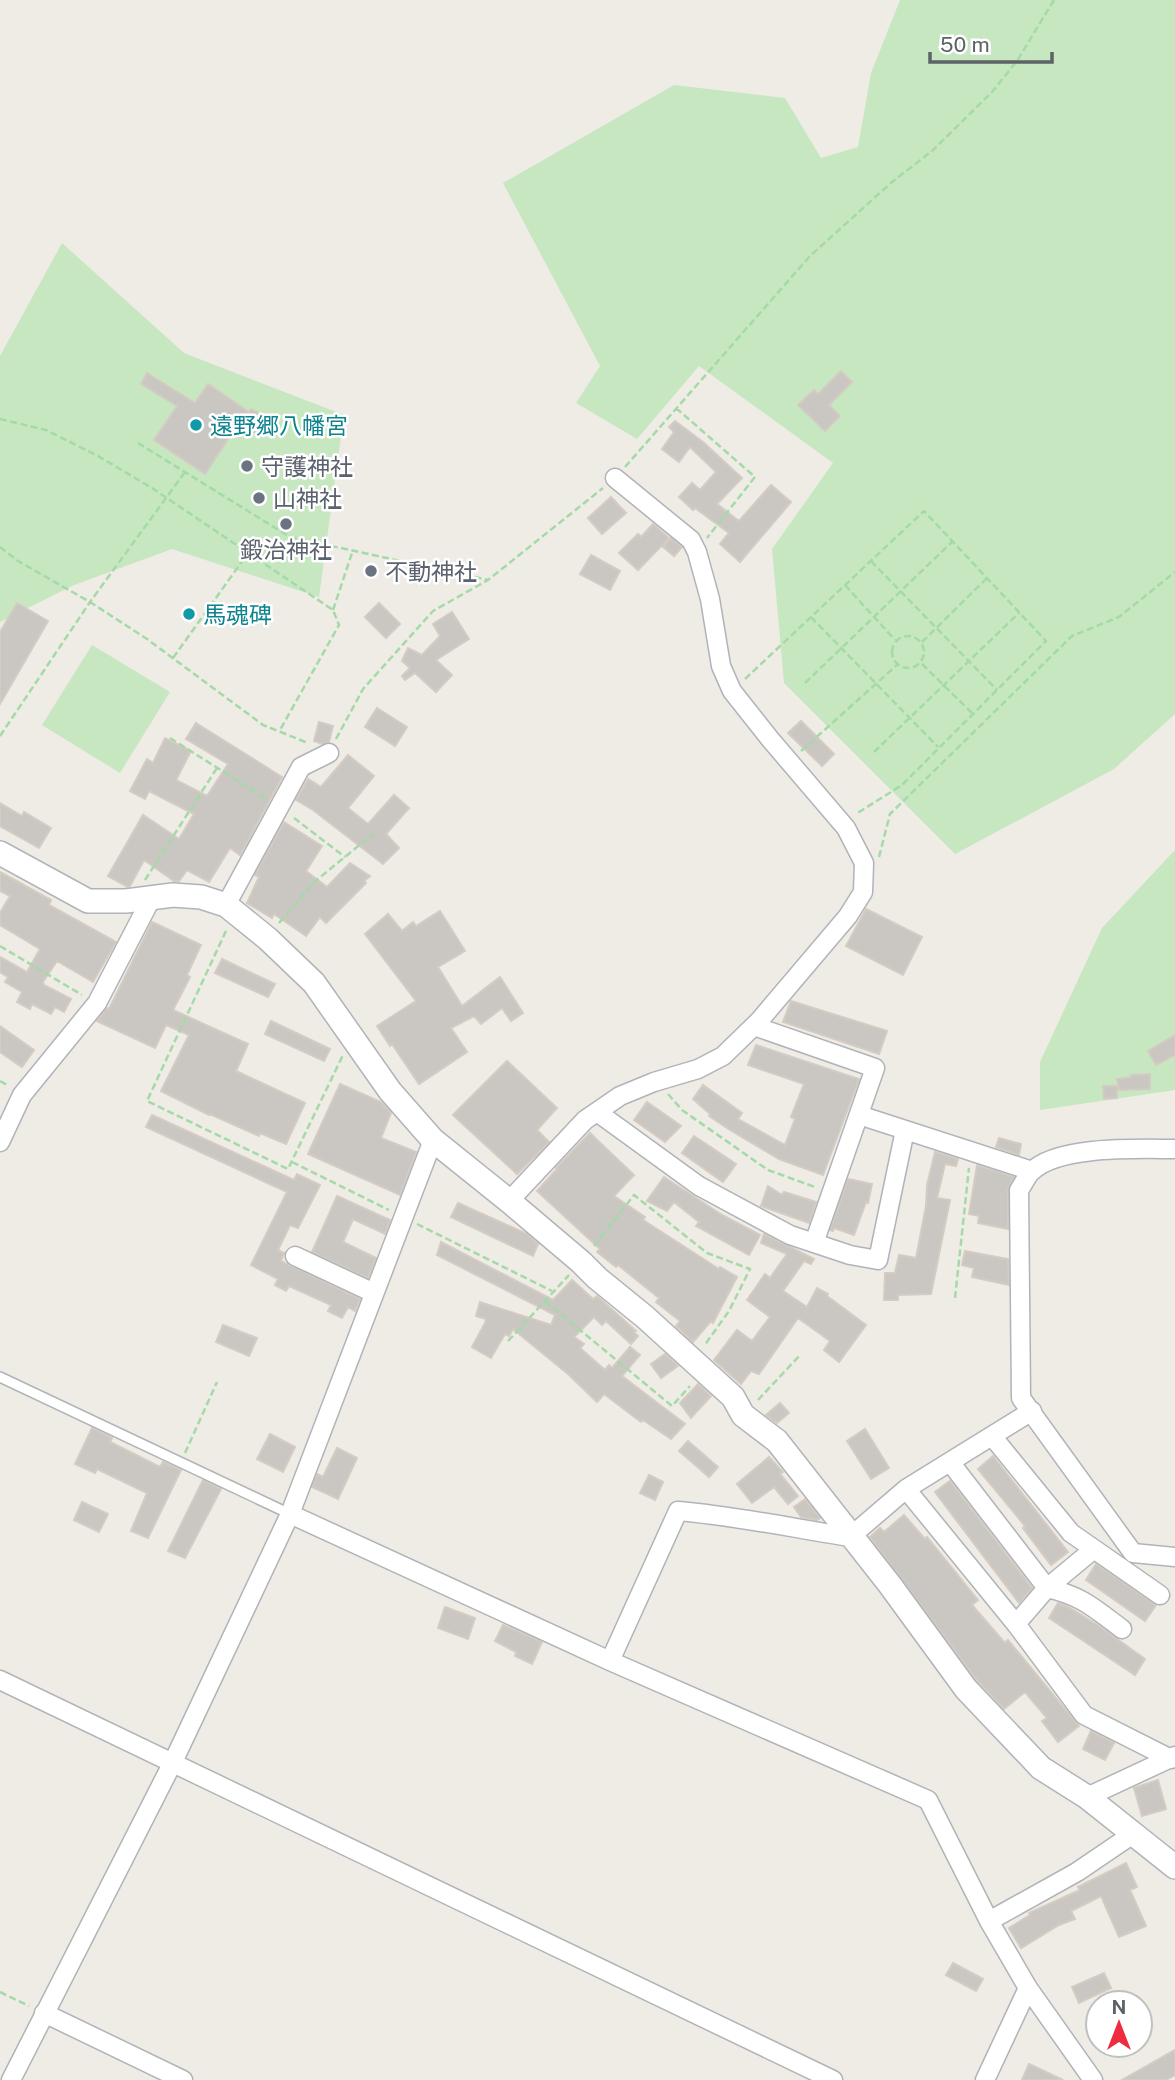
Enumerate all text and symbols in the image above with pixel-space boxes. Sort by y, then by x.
scale bar [930,21,1052,65]
text: 50 m [940,32,990,57]
place label: 遠野郷八幡宮 [210,412,348,439]
marker: 遠野郷八幡宮 [188,417,204,433]
place label: 守護神社 [261,453,353,480]
marker: 守護神社 [239,458,255,474]
place label: 山神社 [273,485,342,512]
marker: 山神社 [251,490,267,506]
marker: 鍛治神社 [278,516,294,532]
place label: 鍛治神社 [240,536,332,563]
place label: 不動神社 [385,558,477,585]
marker: 不動神社 [363,563,379,579]
place label: 馬魂碑 [203,601,272,628]
marker: 馬魂碑 [181,606,197,622]
north arrow [1084,1989,1154,2059]
text: N [1112,1996,1126,2018]

